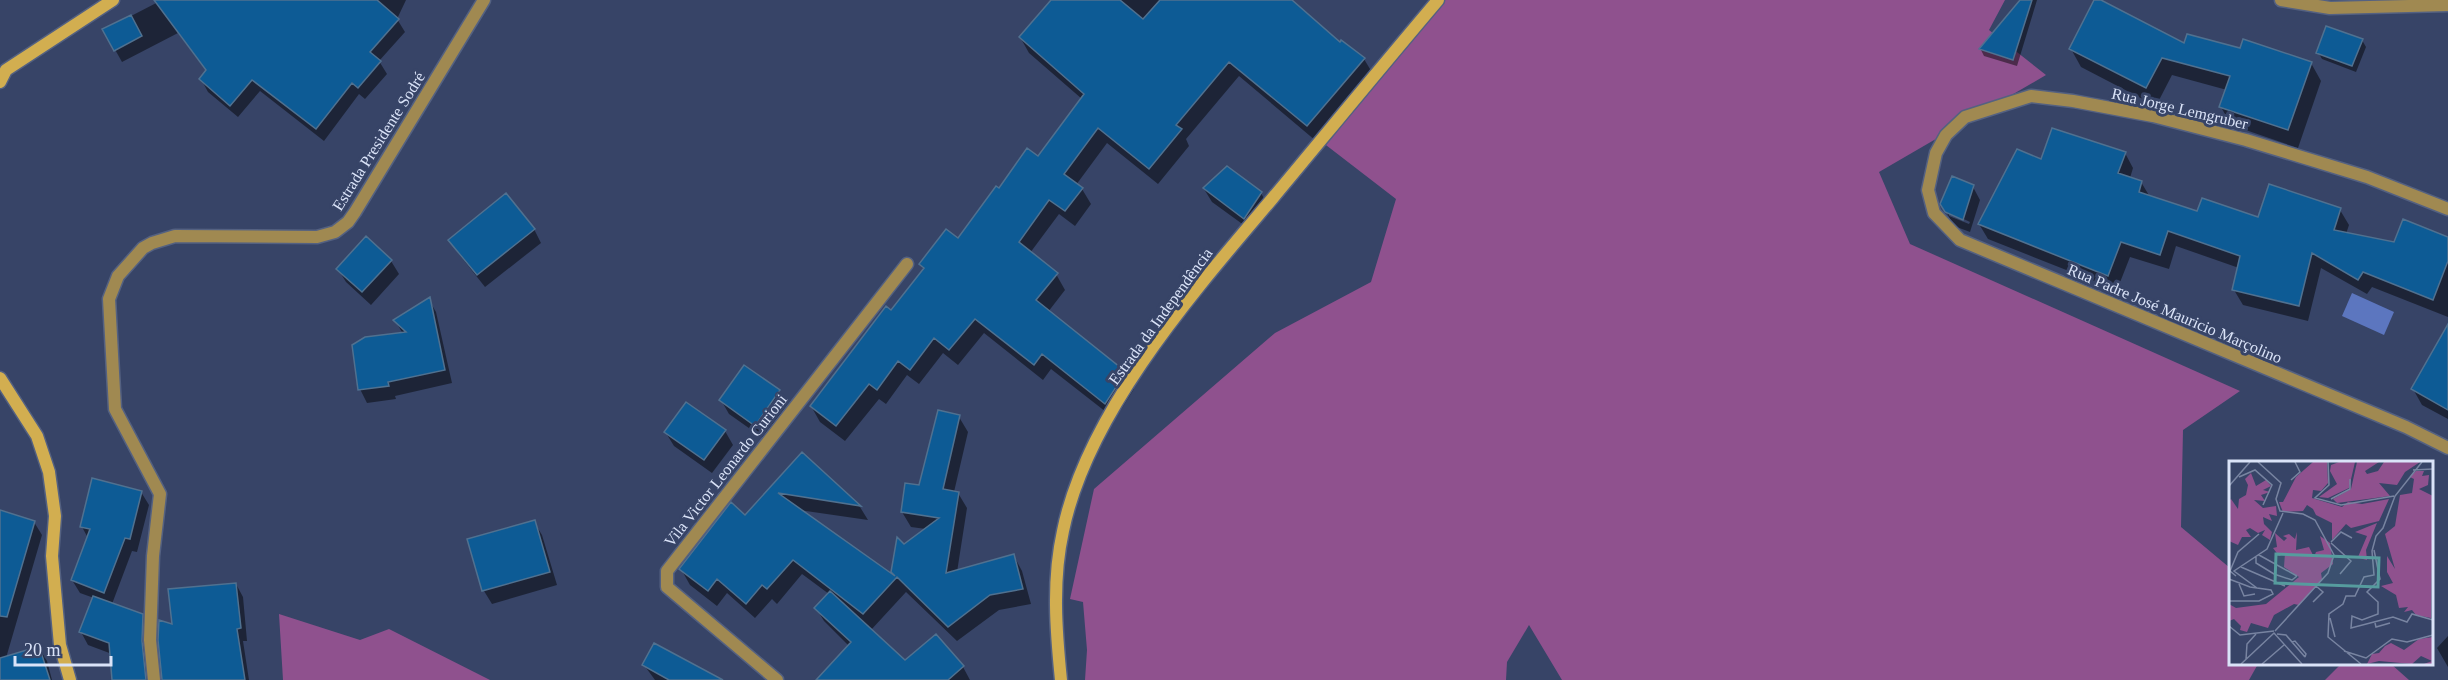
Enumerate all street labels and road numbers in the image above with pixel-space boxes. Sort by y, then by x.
street label: Estrada Presidente Sodré [329,69,428,214]
street label: Rua Jorge Lemgruber [2110,85,2250,134]
street label: Estrada da Independência [1105,245,1216,388]
street label: Rua Padre José Mauricio Marçolino [2065,260,2284,367]
street label: Vila Victor Leonardo Curioni [661,390,790,550]

